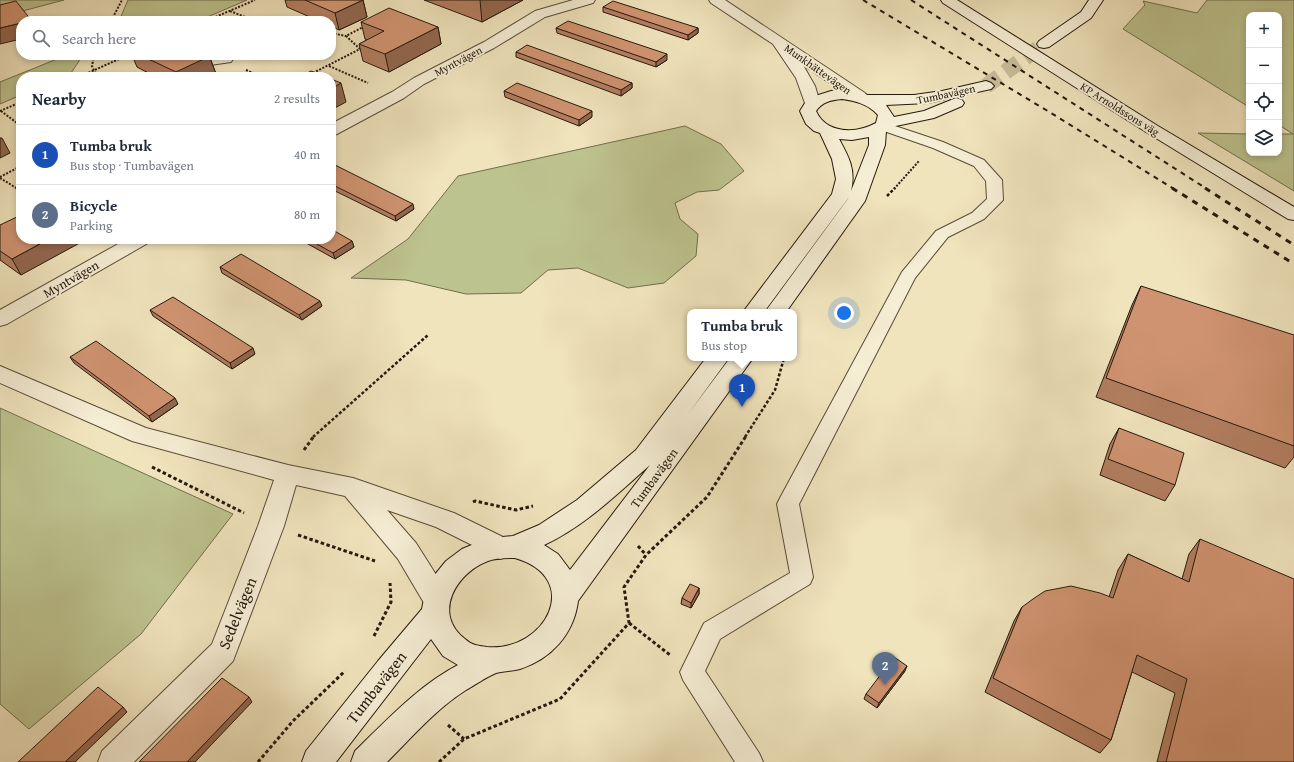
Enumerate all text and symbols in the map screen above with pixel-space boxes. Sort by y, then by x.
map controls [1246,12,1282,156]
button: + [1246,12,1282,48]
search box [16,16,336,60]
icon: search [30,27,52,49]
text: Search here [62,28,136,49]
street label: Munkhättevägen [781,40,855,99]
street label: Myntvägen [431,41,485,80]
button: − [1246,48,1282,84]
street label: KP Arnoldssons väg [1077,78,1163,140]
street label: Tumbavägen [915,80,977,108]
button: locate [1246,84,1282,120]
text: Nearby [32,86,86,111]
text: 2 results [274,89,320,108]
button: layers [1246,120,1282,156]
text: Tumba bruk [70,135,152,156]
text: 1 [42,145,48,164]
text: 40 m [294,145,320,164]
text: Bus stop · Tumbavägen [70,156,194,175]
text: Bicycle [70,195,117,216]
text: 2 [42,205,48,224]
text: 80 m [294,205,320,224]
text: Parking [70,216,113,235]
street label: Myntvägen [40,255,103,303]
your location [834,303,854,323]
popup [687,309,797,361]
text: Tumba bruk [701,315,783,336]
text: Bus stop [701,336,747,355]
pin: 1 [729,374,755,407]
street label: Tumbavägen [626,443,683,512]
street label: Sedelvägen [212,573,262,653]
street label: Tumbavägen [340,646,412,728]
pin: 2 [872,652,898,685]

